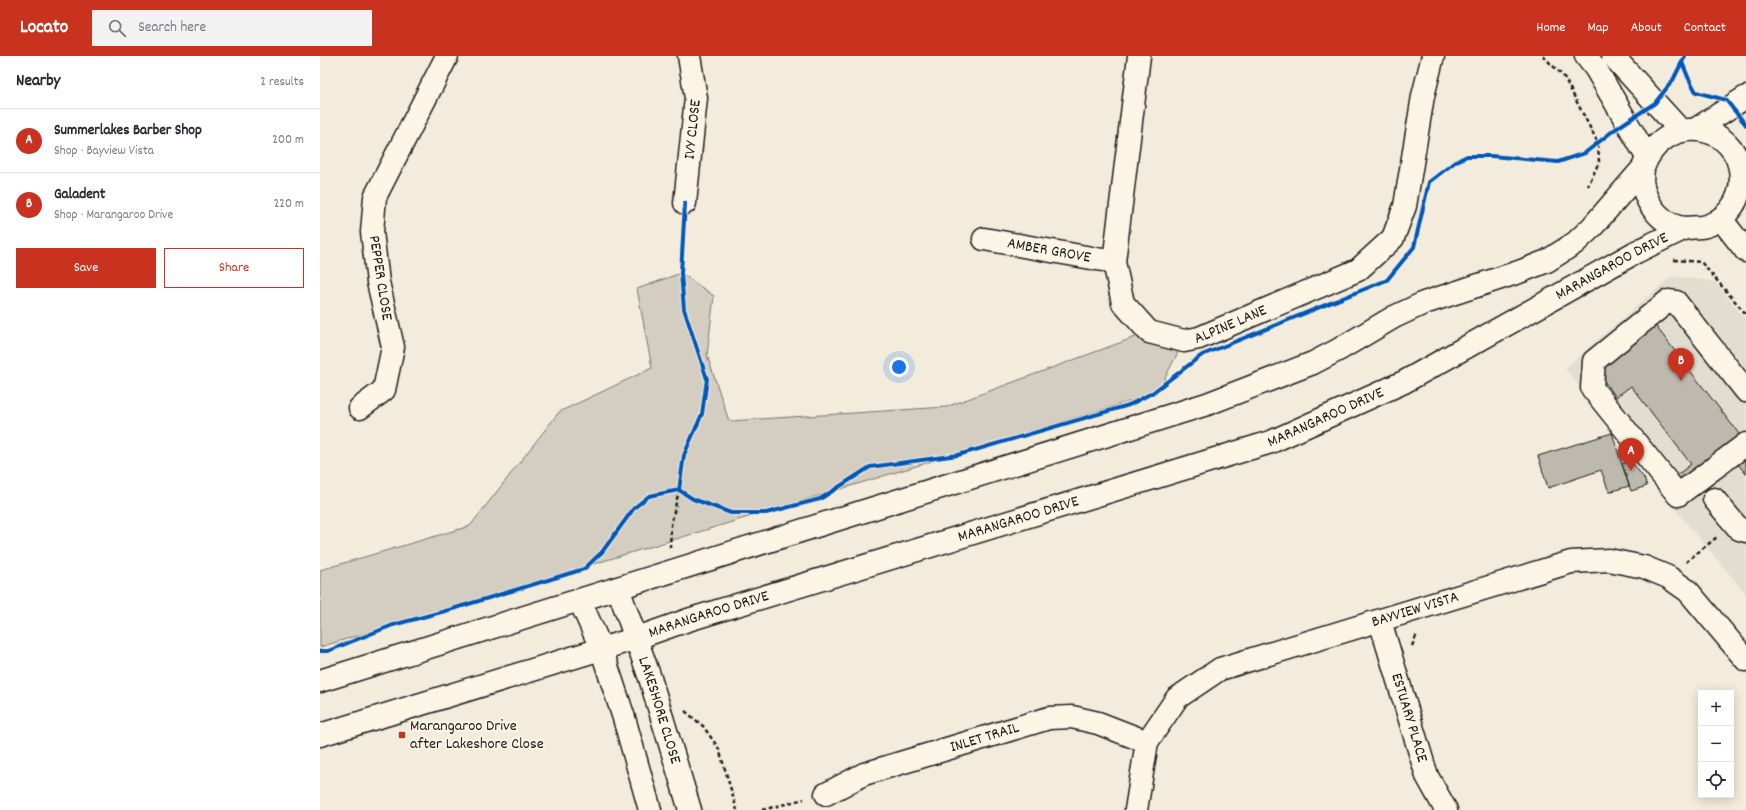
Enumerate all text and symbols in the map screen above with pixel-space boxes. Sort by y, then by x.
search box [92,10,372,46]
text: Locato [20,15,68,42]
icon: search [106,17,128,39]
text: Search here [138,17,206,39]
text: Home [1536,18,1565,38]
text: Map [1587,18,1609,38]
text: About [1631,18,1662,38]
text: Contact [1684,18,1726,38]
text: Nearby [16,70,60,94]
text: 2 results [260,73,304,92]
street label: IVY CLOSE [678,98,707,161]
text: Summerlakes Barber Shop [54,120,202,142]
text: A [25,131,33,150]
text: 200 m [272,131,304,150]
text: Shop · Bayview Vista [54,142,154,161]
text: Galadent [54,184,105,206]
text: B [26,195,32,214]
text: 220 m [274,195,304,214]
text: Shop · Marangaroo Drive [54,206,173,225]
street label: MARANGAROO DRIVE [1551,226,1673,306]
street label: AMBER GROVE [1005,232,1093,269]
street label: PEPPER CLOSE [362,234,398,323]
button: Save [16,248,156,288]
button: Share [164,248,304,288]
street label: ALPINE LANE [1191,299,1271,350]
pin: B [1668,348,1694,381]
your location [889,357,909,377]
street label: MARANGAROO DRIVE [1264,381,1388,454]
pin: A [1618,438,1644,471]
street label: MARANGAROO DRIVE [955,490,1082,548]
street label: MARANGAROO DRIVE [645,584,772,645]
street label: BAYVIEW VISTA [1369,585,1462,634]
street label: LAKESHORE CLOSE [632,653,687,767]
street label: ESTUARY PLACE [1385,670,1434,766]
map controls [1698,690,1734,798]
button: + [1698,690,1734,726]
place label: Marangaroo Drive after Lakeshore Close [410,715,544,756]
street label: INLET TRAIL [947,716,1023,759]
button: − [1698,726,1734,762]
marker: Marangaroo Drive after Lakeshore Close [397,730,407,740]
button: locate [1698,762,1734,798]

